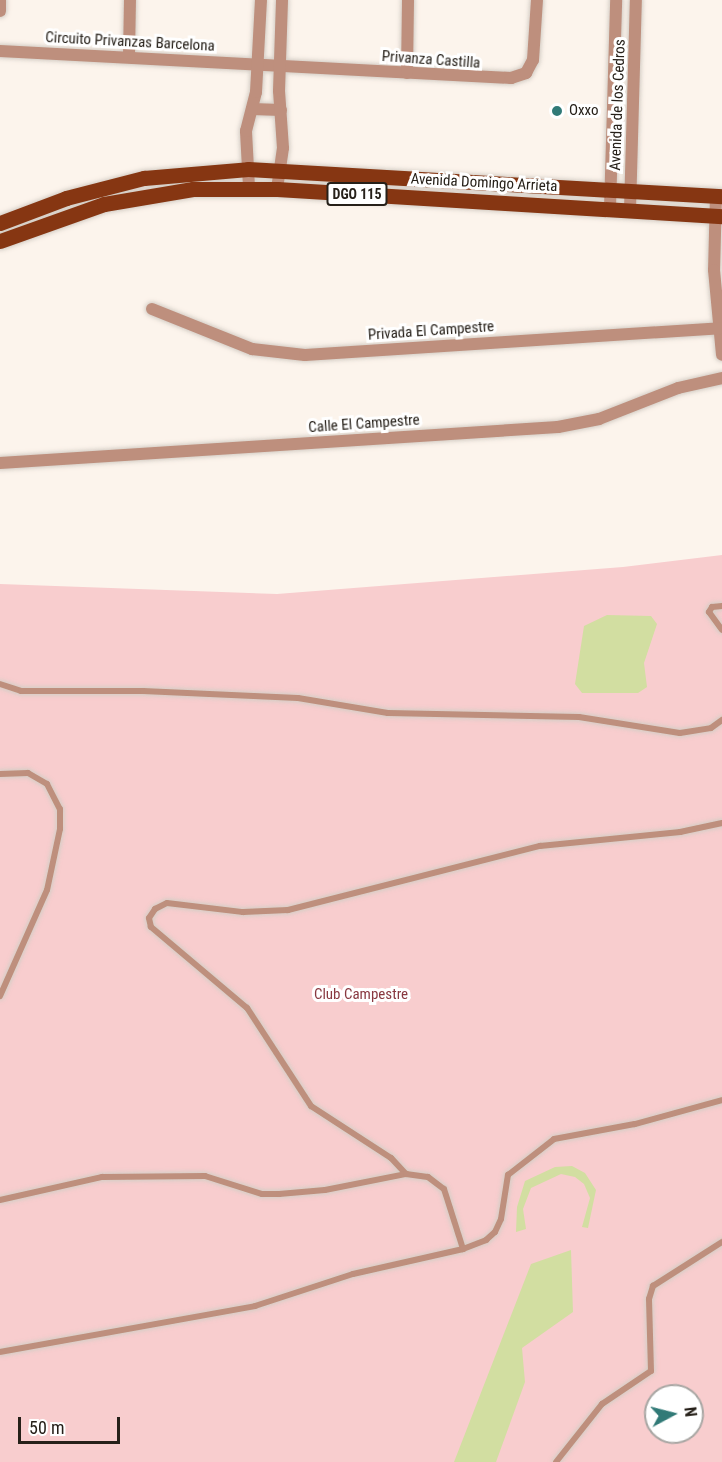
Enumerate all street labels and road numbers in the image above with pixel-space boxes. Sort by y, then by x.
street label: Circuito Privanzas Barcelona [45,29,215,55]
street label: Avenida de los Cedros [607,39,629,171]
street label: Privanza Castilla [381,48,481,72]
street label: Avenida Domingo Arrieta [410,170,558,196]
road number: DGO 115 [326,183,388,205]
street label: Privada El Campestre [367,318,495,344]
street label: Calle El Campestre [308,411,420,437]

